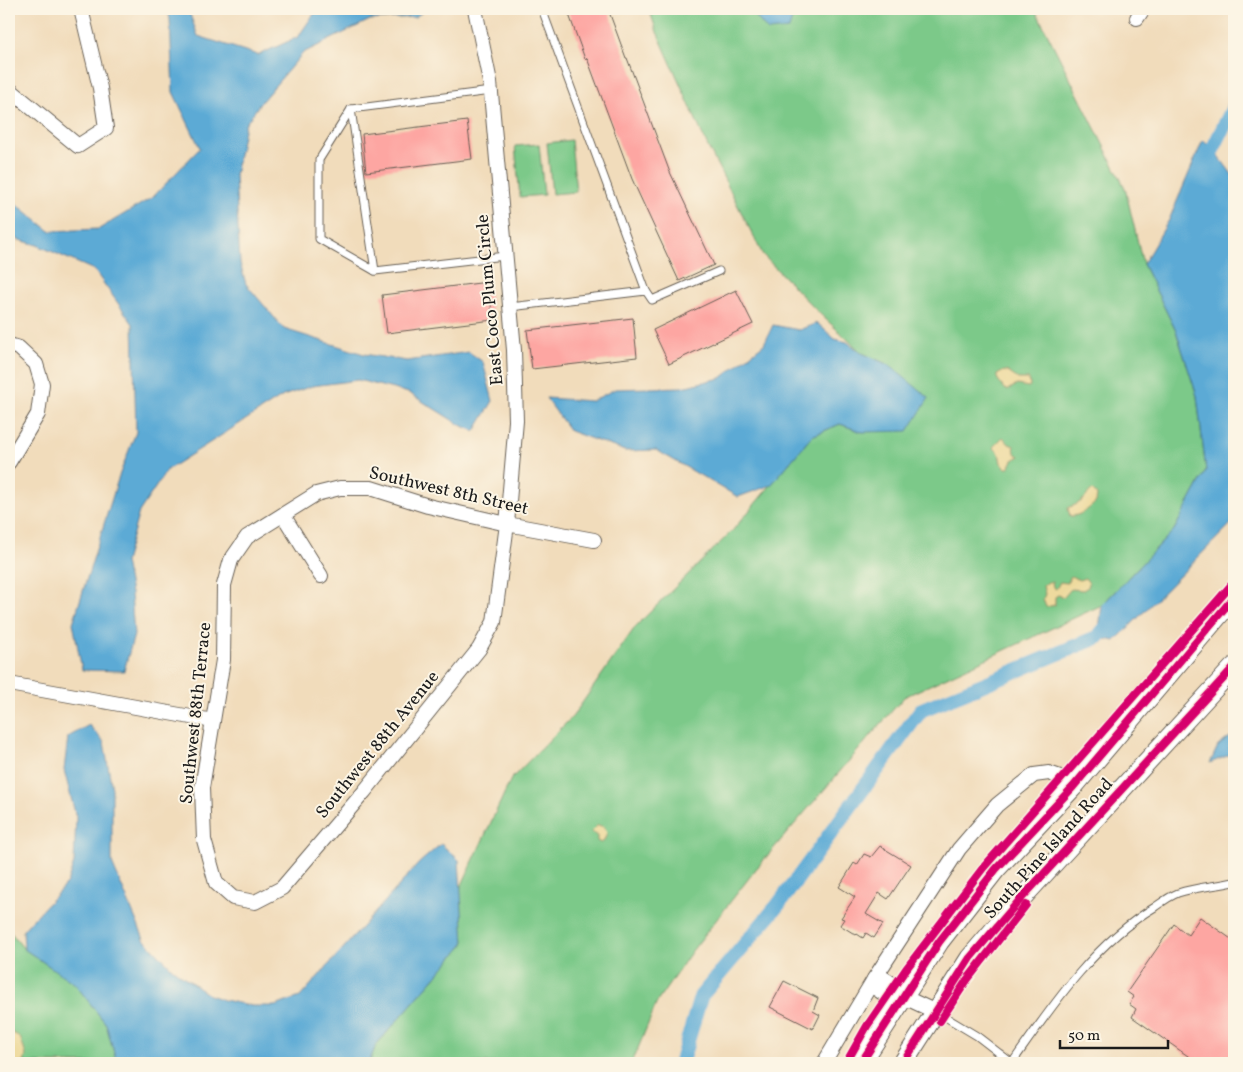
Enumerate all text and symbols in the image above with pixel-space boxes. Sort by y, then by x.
street label: East Coco Plum Circle [471,213,510,386]
street label: Southwest 8th Street [367,461,531,522]
street label: Southwest 88th Terrace [175,621,218,805]
street label: Southwest 88th Avenue [311,666,446,824]
street label: South Pine Island Road [979,773,1120,925]
scale bar [1060,1017,1168,1049]
text: 50 m [1068,1026,1100,1047]

